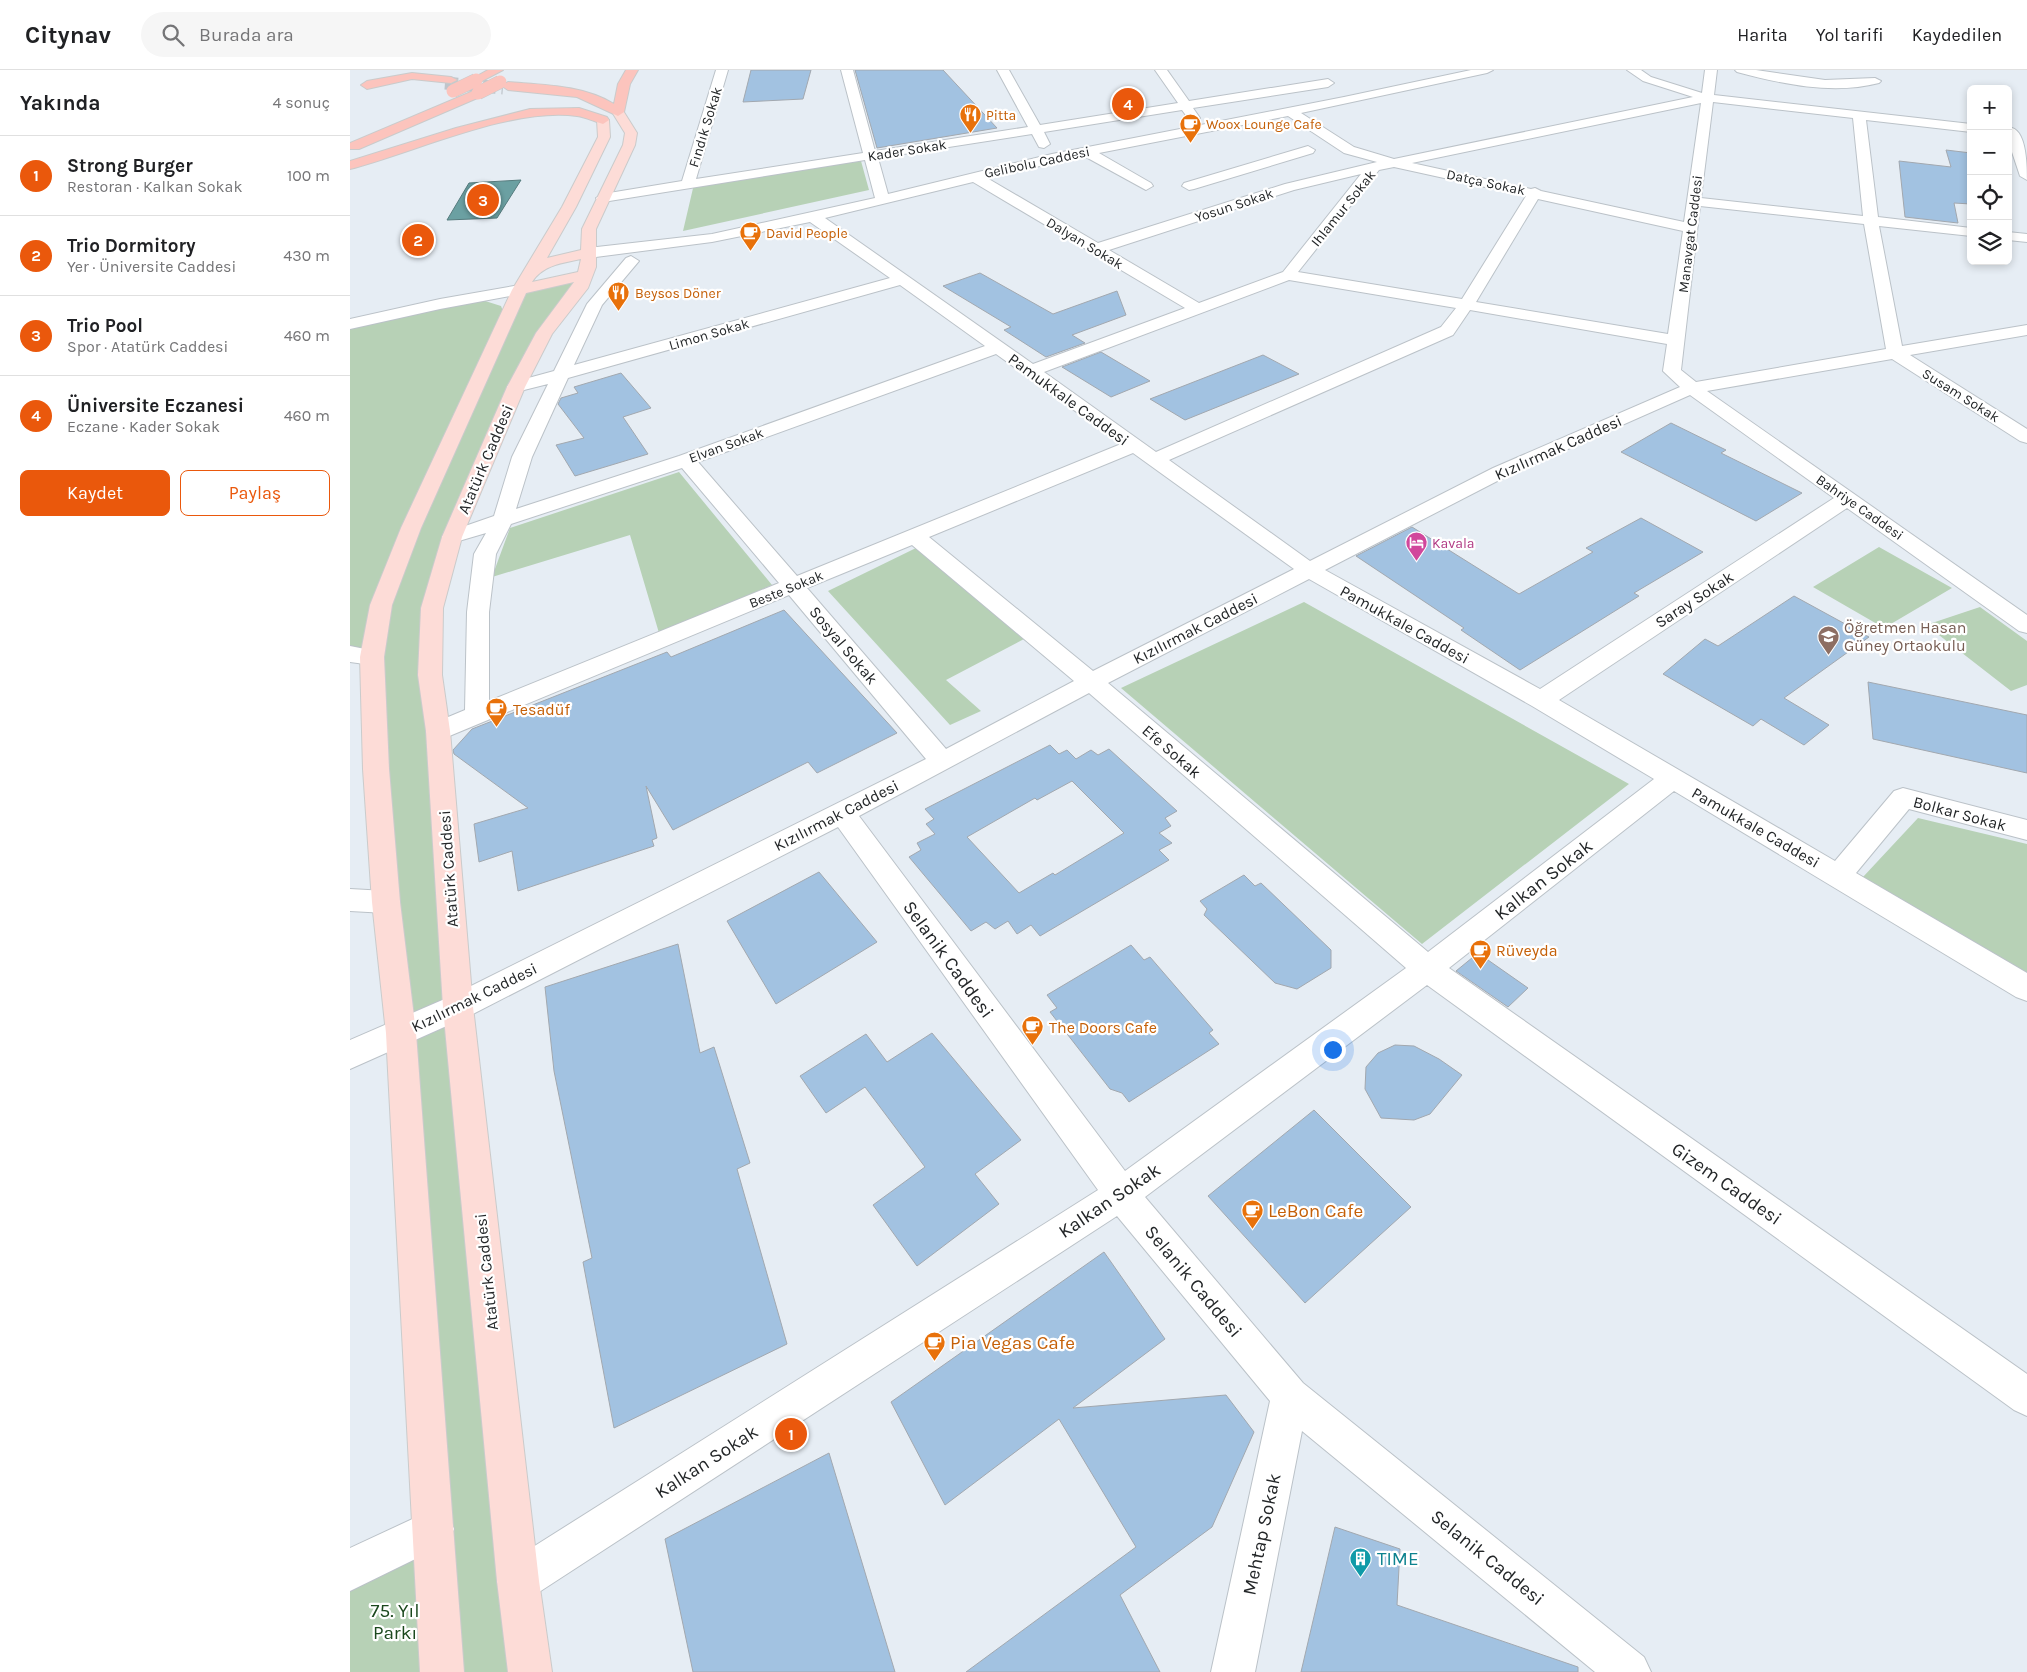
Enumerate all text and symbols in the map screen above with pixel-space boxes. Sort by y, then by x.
search box [141,12,491,57]
text: Citynav [25,21,111,49]
icon: search [159,21,187,49]
text: Burada ara [199,24,294,46]
text: Harita [1737,24,1788,46]
text: Yol tarifi [1816,24,1884,46]
text: Kaydedilen [1912,24,2002,46]
street label: Fındık Sokak [685,85,726,169]
pin: 4 [1112,85,1144,123]
map controls [1967,85,2012,265]
button: + [1967,85,2012,130]
text: Yakında [20,91,101,115]
text: 4 sonuç [273,93,330,112]
restaurant icon: Pitta [958,103,982,134]
place label: Pitta [986,107,1016,124]
cafe icon: Woox Lounge Cafe [1178,112,1202,143]
place label: Woox Lounge Cafe [1206,116,1322,133]
button: − [1967,130,2012,175]
street label: Kader Sokak [866,136,948,165]
street label: Gelibolu Caddesi [983,143,1091,182]
text: Strong Burger [67,155,193,177]
text: 1 [33,166,39,185]
text: 100 m [287,166,330,185]
street label: Datça Sokak [1445,166,1527,199]
street label: Ihlamur Sokak [1307,167,1379,250]
street label: Manavgat Caddesi [1675,174,1706,294]
button: locate [1967,175,2012,220]
text: Restoran · Kalkan Sokak [67,177,242,196]
pin: 3 [467,181,499,219]
street label: Yosun Sokak [1193,185,1276,226]
street label: Dalyan Sokak [1043,214,1126,273]
button: layers [1967,220,2012,265]
pin: 2 [402,221,434,259]
cafe icon: David People [738,221,762,252]
place label: David People [766,225,848,242]
text: Trio Dormitory [67,235,196,257]
text: 2 [31,246,41,265]
text: 430 m [283,246,330,265]
text: Yer · Üniversite Caddesi [67,257,236,276]
restaurant icon: Beysos Döner [607,281,631,312]
place label: Beysos Döner [635,285,722,302]
text: Trio Pool [67,315,143,337]
street label: Limon Sokak [667,315,751,354]
text: 3 [31,326,41,345]
text: 460 m [284,326,330,345]
text: Spor · Atatürk Caddesi [67,337,228,356]
street label: Pamukkale Caddesi [1005,349,1133,450]
street label: Susam Sokak [1919,365,2003,426]
text: Üniversite Eczanesi [67,395,244,417]
street label: Atatürk Caddesi [454,401,517,517]
text: 4 [31,406,41,425]
text: 460 m [284,406,330,425]
street label: Kızılırmak Caddesi [1492,411,1625,484]
text: Eczane · Kader Sokak [67,417,220,436]
street label: Elvan Sokak [687,424,766,467]
button: Kaydet [20,470,170,516]
button: Paylaş [180,470,330,516]
street label: Bahriye Caddesi [1813,471,1907,544]
hotel icon: Kavala [1404,531,1428,562]
place label: Kavala [1432,535,1475,552]
street label: Beste Sokak [747,567,826,612]
street label: Saray Sokak [1652,567,1737,632]
street label: Pamukkale Caddesi [1337,581,1473,668]
street label: Kızılırmak Caddesi [1130,589,1261,668]
street label: Sosyal Sokak [805,602,882,688]
place label: Öğretmen Hasan Güney Ortaokulu [1844,618,1966,655]
school or university icon: Öğretmen Hasan Güney Ortaokulu [1816,624,1840,655]
cafe icon: Tesadüf [485,697,509,728]
place label: Tesadüf [513,700,570,719]
street label: Efe Sokak [1138,721,1205,782]
street label: Kızılırmak Caddesi [771,776,902,855]
street label: Pamukkale Caddesi [1688,783,1823,872]
street label: Bolkar Sokak [1911,792,2009,835]
street label: Atatürk Caddesi [435,810,462,928]
street label: Kalkan Sokak [1490,835,1597,925]
street label: Selanik Caddesi [898,897,998,1022]
cafe icon: Rüveyda [1468,938,1492,969]
place label: Rüveyda [1496,941,1557,960]
street label: Kızılırmak Caddesi [408,959,540,1036]
cafe icon: The Doors Cafe [1021,1015,1045,1046]
place label: The Doors Cafe [1049,1018,1157,1037]
your location [1320,1037,1346,1063]
street label: Gizem Caddesi [1667,1138,1786,1230]
street label: Kalkan Sokak [1054,1158,1165,1243]
cafe icon: LeBon Cafe [1240,1198,1264,1229]
place label: LeBon Cafe [1268,1200,1363,1222]
street label: Atatürk Caddesi [471,1213,502,1331]
street label: Selanik Caddesi [1140,1221,1246,1342]
cafe icon: Pia Vegas Cafe [922,1330,946,1361]
place label: Pia Vegas Cafe [950,1332,1075,1354]
pin: 1 [775,1415,807,1453]
street label: Kalkan Sokak [651,1420,762,1503]
street label: Mehtap Sokak [1238,1471,1286,1597]
street label: Selanik Caddesi [1426,1505,1548,1610]
building icon: TIME [1349,1546,1373,1577]
place label: TIME [1377,1548,1419,1570]
park label: 75. Yıl Parkı [371,1600,419,1644]

